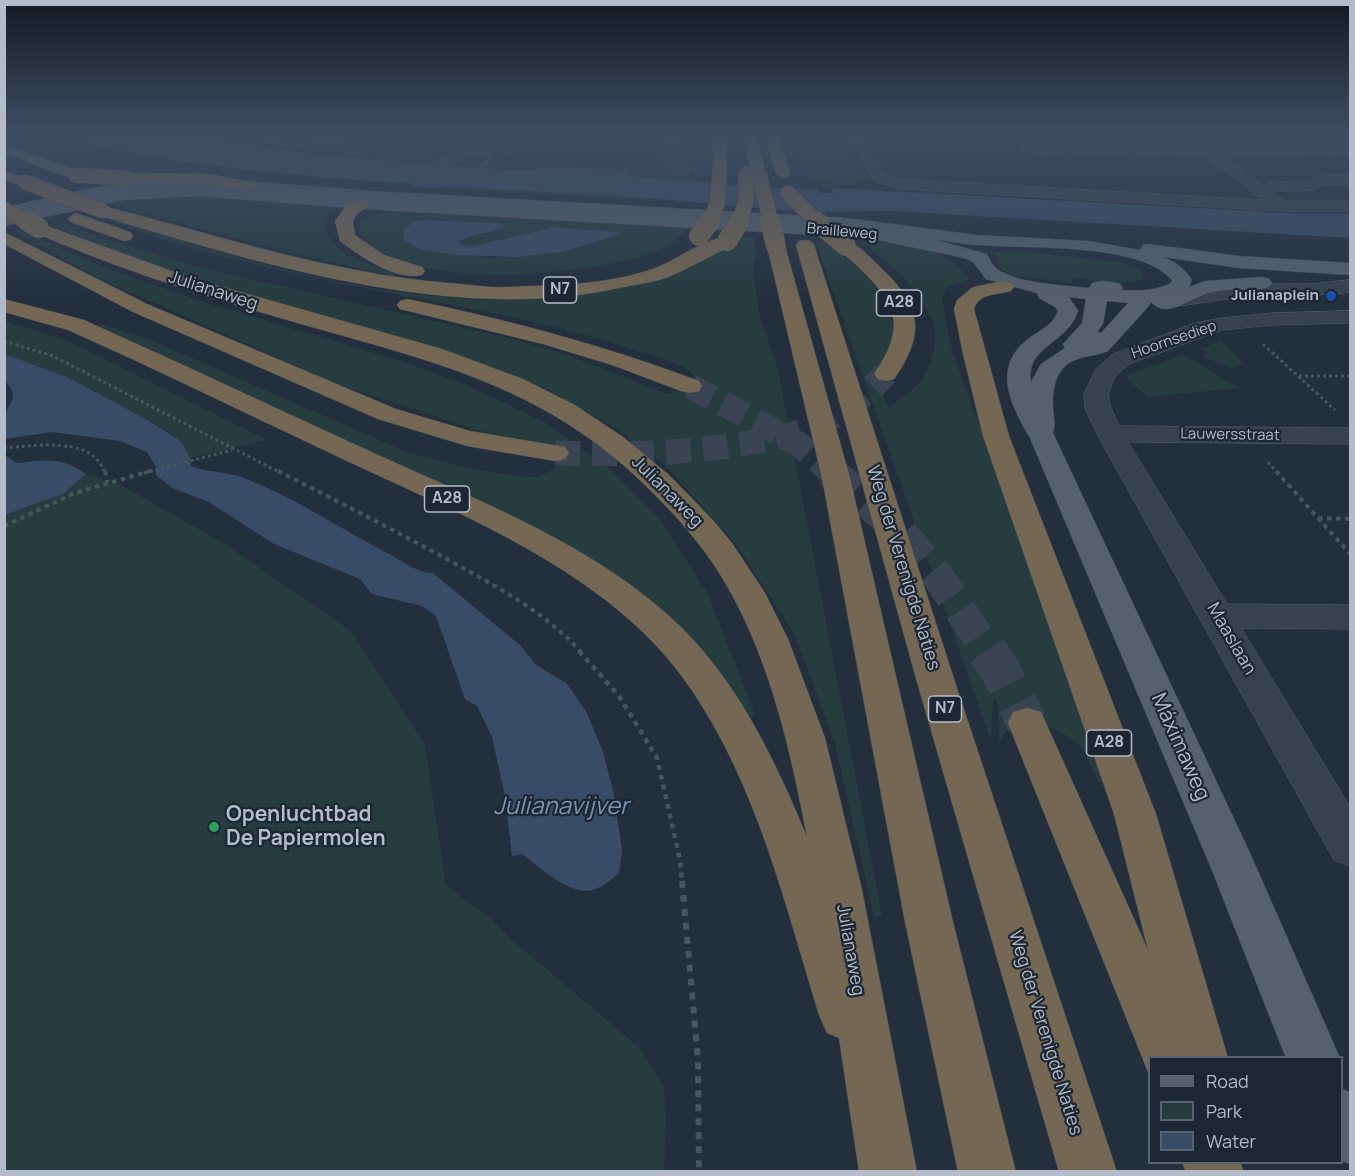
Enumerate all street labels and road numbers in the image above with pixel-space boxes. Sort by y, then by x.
street label: Brailleweg [806,220,878,244]
street label: Julianaweg [166,266,260,316]
road number: N7 [544,277,576,303]
road number: A28 [876,290,922,316]
street label: Hoornsediep [1129,317,1219,363]
street label: Lauwersstraat [1180,425,1280,445]
street label: Julianaweg [627,452,707,532]
street label: Weg der Verenigde Naties [862,463,944,673]
road number: A28 [424,486,470,512]
street label: Maaslaan [1202,599,1260,679]
street label: Máximaweg [1145,689,1215,805]
road number: N7 [928,696,962,722]
road number: A28 [1086,730,1132,756]
street label: Julianaweg [831,903,869,997]
street label: Weg der Verenigde Naties [1004,928,1086,1138]

